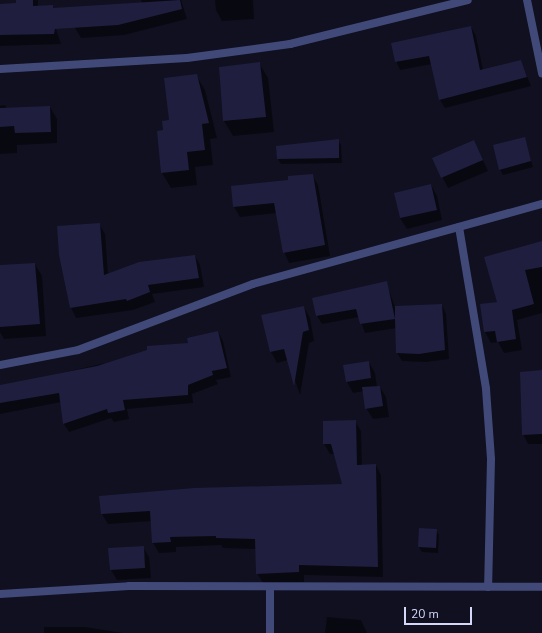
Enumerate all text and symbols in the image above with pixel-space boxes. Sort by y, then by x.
scale bar [406,599,474,625]
text: 20 m [411,606,439,622]

